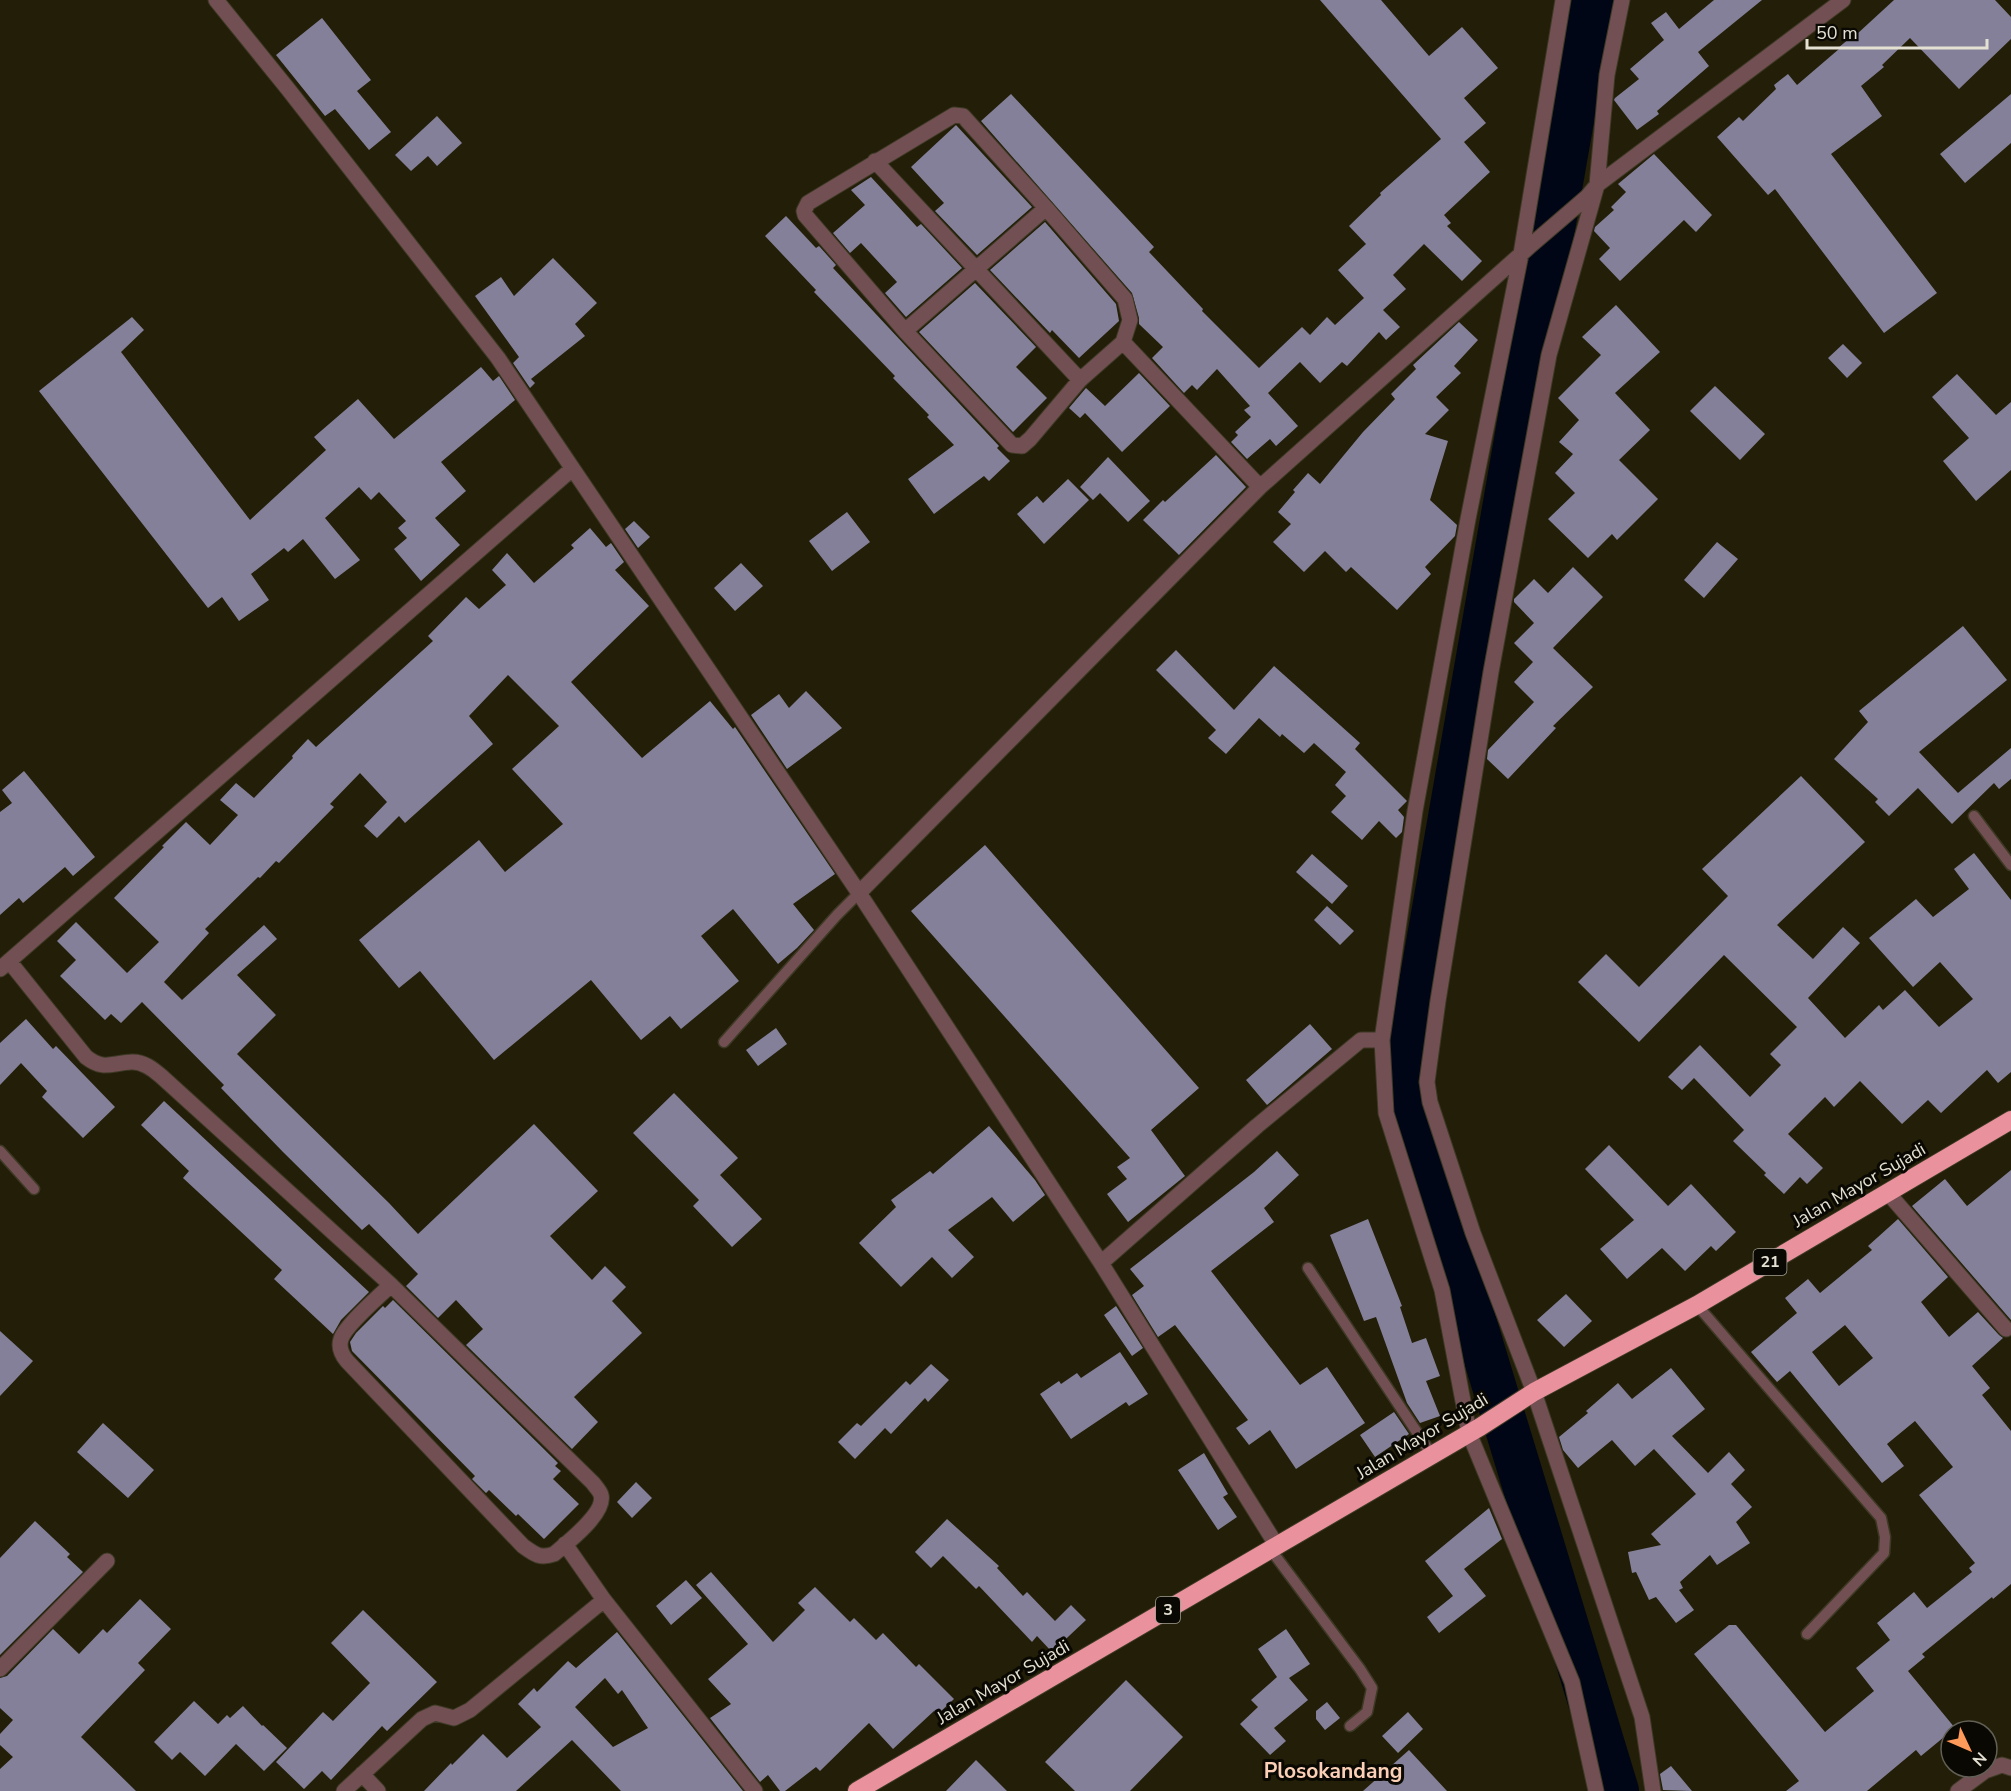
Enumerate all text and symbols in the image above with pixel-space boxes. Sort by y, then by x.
scale bar [1807,12,1987,50]
text: 50 m [1816,21,1858,45]
street label: Jalan Mayor Sujadi [1787,1137,1930,1233]
road number: 21 [1754,1249,1786,1275]
street label: Jalan Mayor Sujadi [1351,1387,1492,1485]
road number: 3 [1156,1597,1180,1623]
street label: Jalan Mayor Sujadi [931,1634,1074,1730]
north arrow [1939,1719,1999,1779]
text: N [1967,1747,1991,1771]
district label: Plosokandang [1264,1757,1402,1785]

